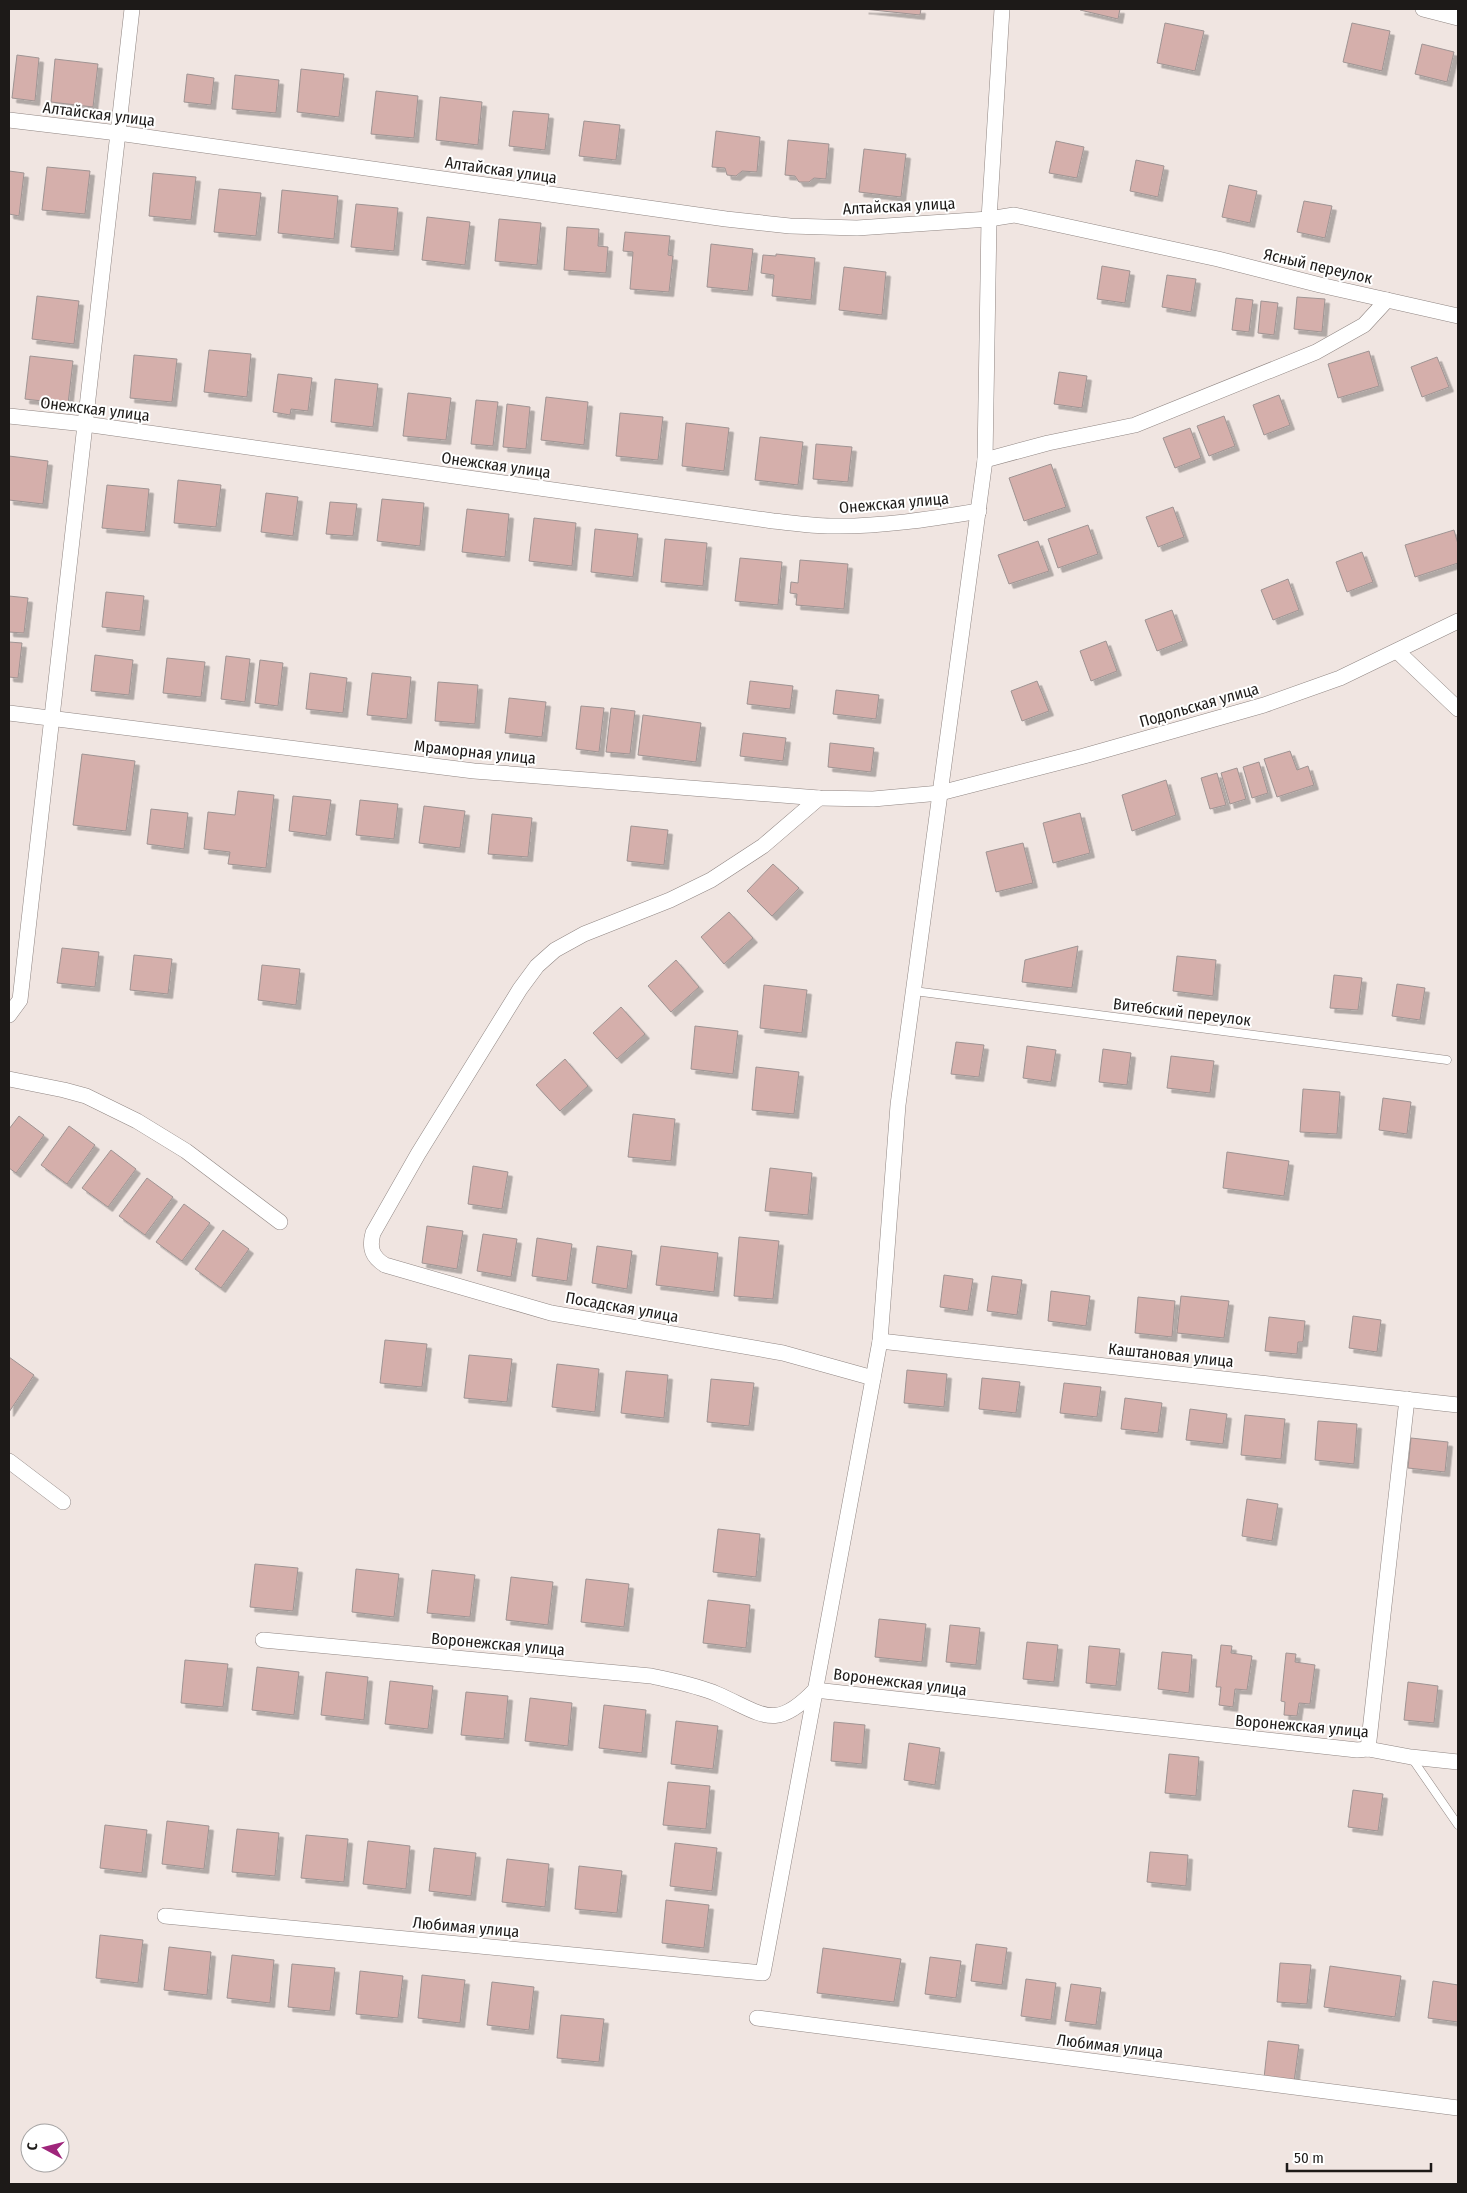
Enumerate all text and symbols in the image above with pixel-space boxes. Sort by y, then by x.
street label: Алтайская улица [42,98,156,130]
street label: Алтайская улица [444,153,558,187]
street label: Алтайская улица [842,194,956,218]
street label: Ясный переулок [1262,244,1375,288]
street label: Онежская улица [39,393,151,425]
street label: Онежская улица [440,448,552,482]
street label: Онежская улица [838,489,950,517]
street label: Подольская улица [1137,679,1261,731]
street label: Мраморная улица [413,736,537,768]
street label: Витебский переулок [1112,994,1253,1030]
street label: Посадская улица [564,1288,680,1326]
street label: Каштановая улица [1107,1339,1235,1371]
street label: Воронежская улица [430,1629,566,1659]
street label: Воронежская улица [832,1664,968,1700]
street label: Воронежская улица [1234,1711,1370,1741]
street label: Любимая улица [412,1913,520,1941]
street label: Любимая улица [1056,2030,1164,2062]
north arrow [20,2123,70,2173]
scale bar [1287,2140,1431,2172]
text: С [24,2141,42,2151]
text: 50 m [1294,2149,1324,2167]

